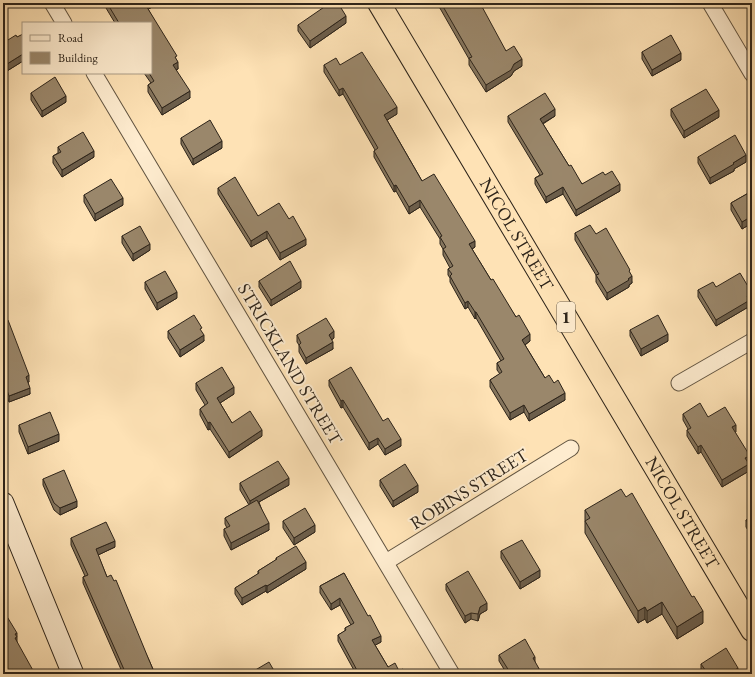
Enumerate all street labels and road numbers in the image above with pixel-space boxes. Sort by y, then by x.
street label: NICOL STREET [475,174,560,295]
street label: STRICKLAND STREET [233,279,348,450]
road number: 1 [557,302,575,332]
street label: ROBINS STREET [405,443,533,534]
street label: NICOL STREET [640,452,725,574]

